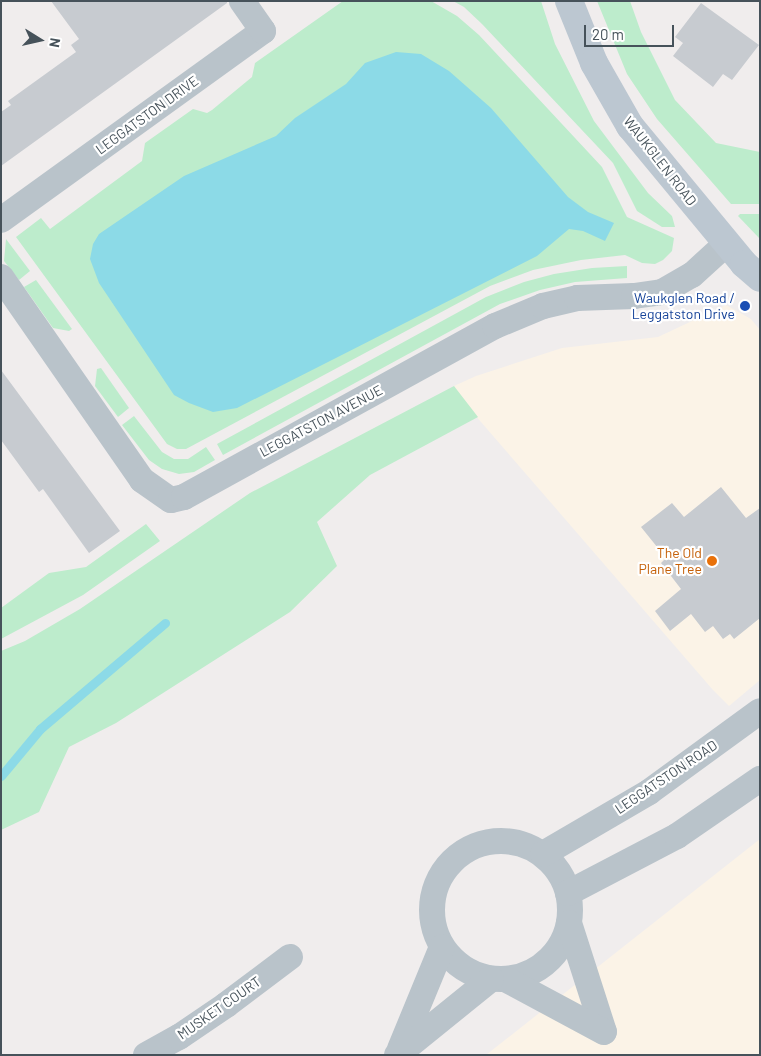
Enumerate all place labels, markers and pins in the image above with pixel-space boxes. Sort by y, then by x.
place label: Waukglen Road / Leggatston Drive [632,290,735,322]
marker: Waukglen Road / Leggatston Drive [739,300,751,312]
place label: The Old Plane Tree [638,545,702,578]
marker: The Old Plane Tree [706,555,718,567]

